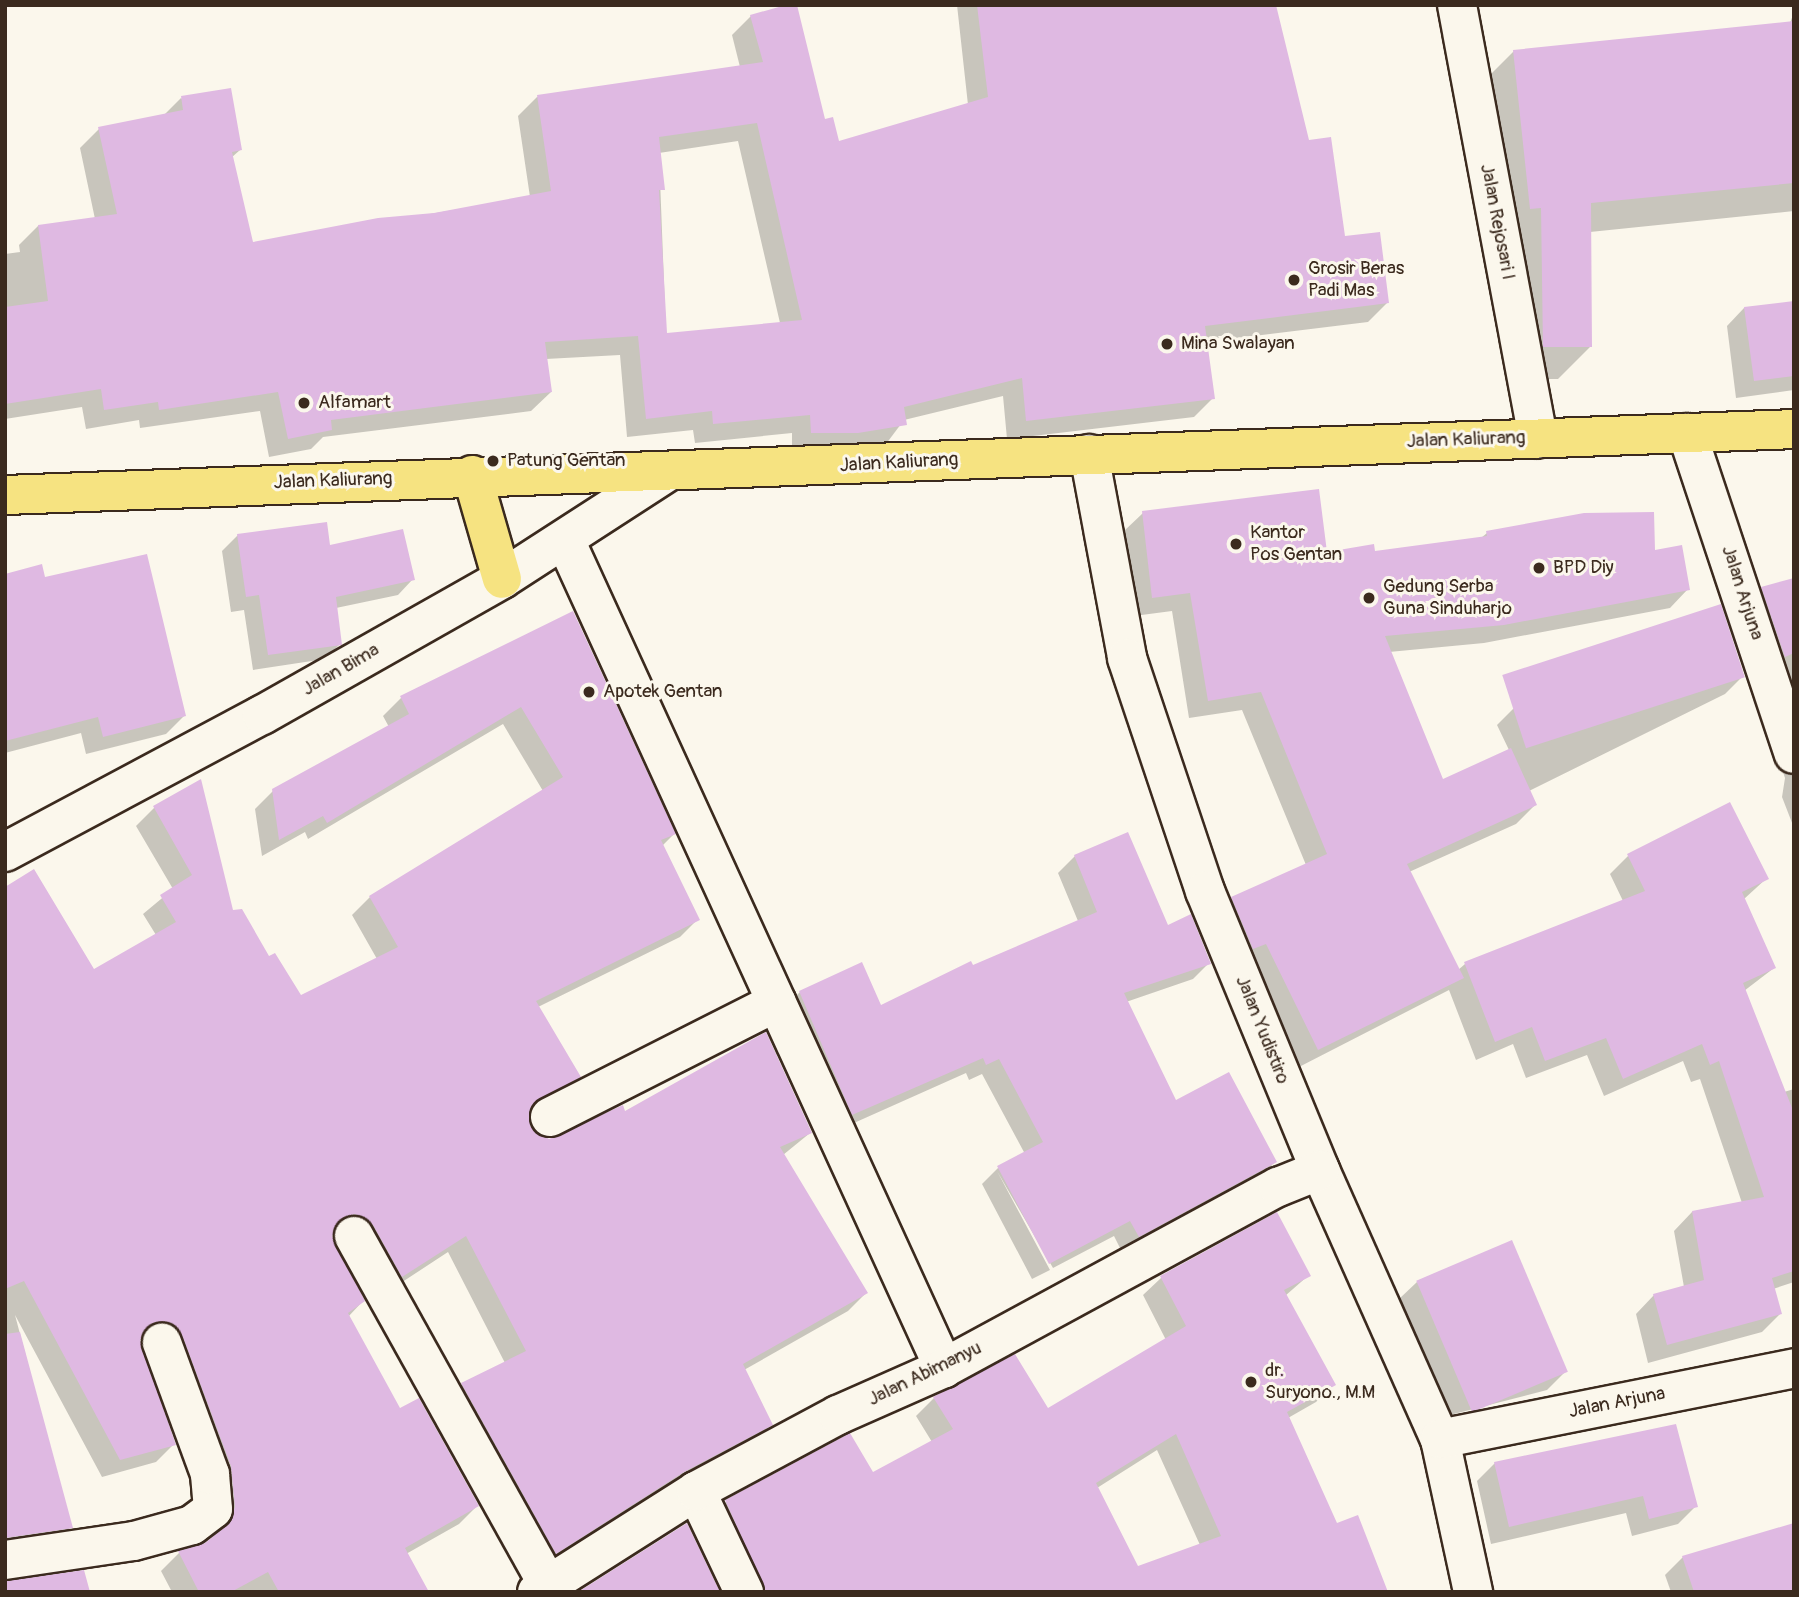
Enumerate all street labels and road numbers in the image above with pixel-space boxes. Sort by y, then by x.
street label: Jalan Rejosari I [1475,162,1519,282]
street label: Jalan Kaliurang [1406,427,1526,453]
street label: Jalan Kaliurang [839,449,959,477]
street label: Jalan Kaliurang [273,468,393,494]
street label: Jalan Arjuna [1716,543,1768,643]
street label: Jalan Bima [298,639,384,701]
street label: Jalan Yudistiro [1230,973,1294,1087]
street label: Jalan Abimanyu [865,1337,985,1411]
street label: Jalan Arjuna [1567,1382,1667,1424]

